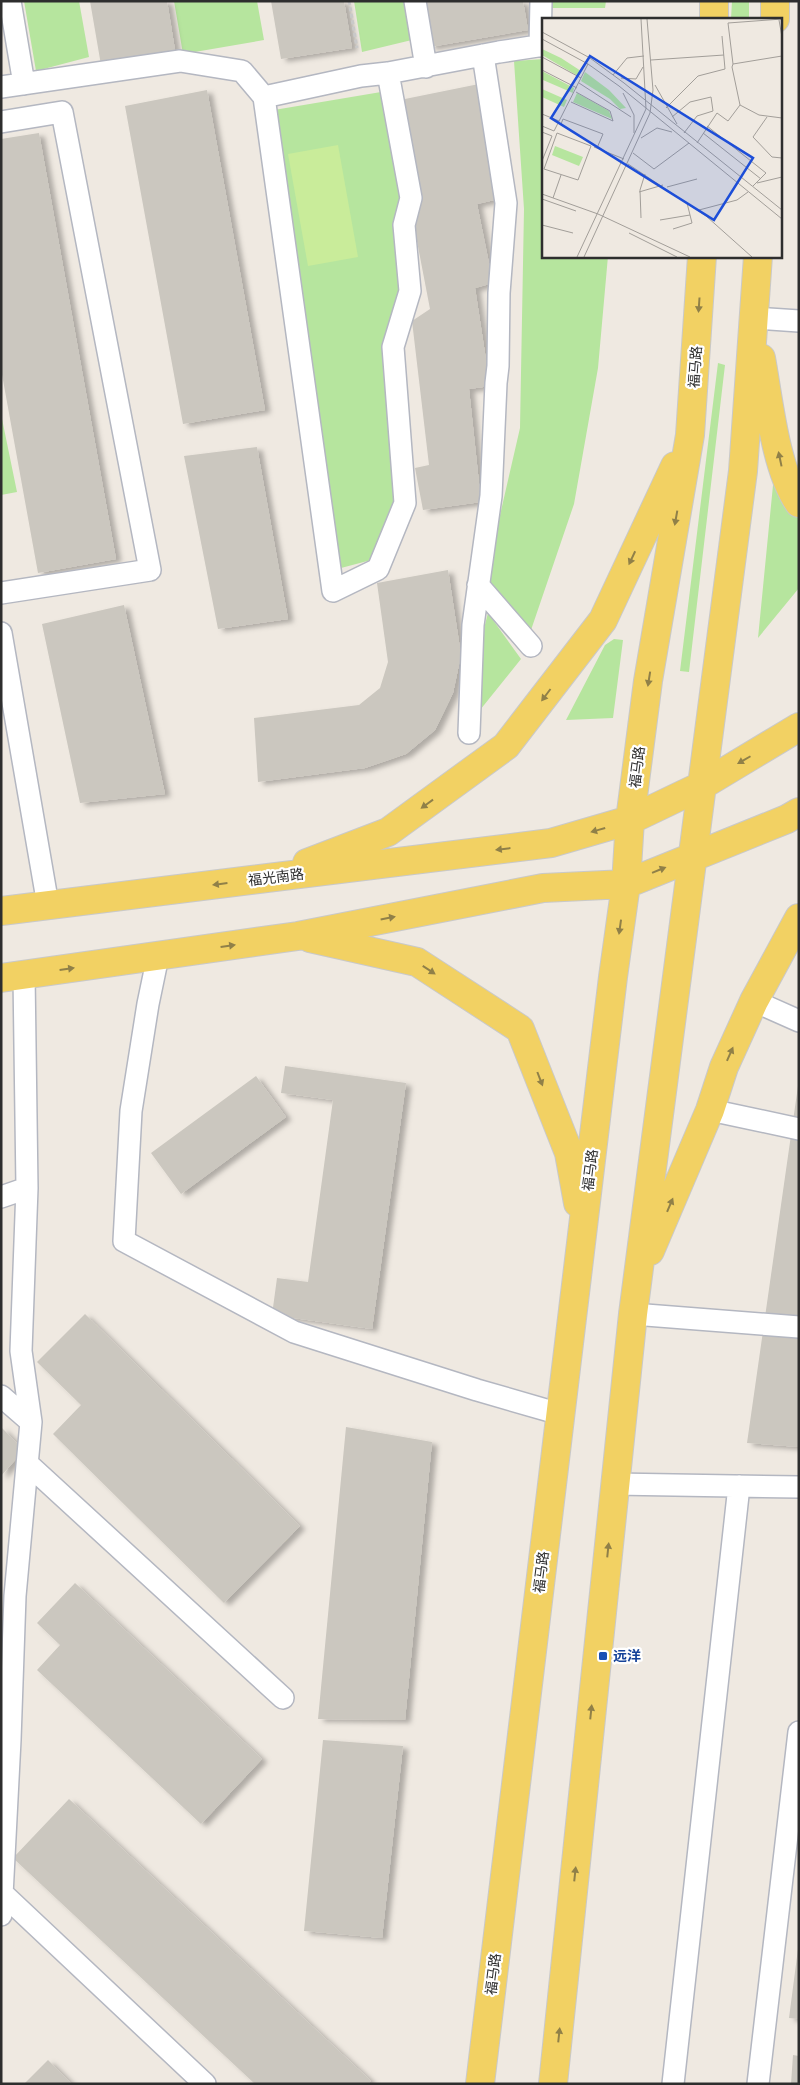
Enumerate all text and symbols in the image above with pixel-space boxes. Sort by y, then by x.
inset map [542,18,782,258]
one-way arrow [695,297,703,313]
street label: 福马路 [685,345,705,389]
one-way arrow [776,451,784,466]
one-way arrow [671,511,679,527]
one-way arrow [628,551,636,565]
one-way arrow [644,671,652,687]
one-way arrow [540,688,551,701]
street label: 福马路 [626,745,648,789]
one-way arrow [737,756,751,765]
one-way arrow [420,799,434,809]
one-way arrow [590,826,605,834]
one-way arrow [495,845,511,853]
street label: 福光南路 [247,865,305,889]
one-way arrow [652,866,667,874]
one-way arrow [212,880,228,888]
one-way arrow [380,914,396,922]
one-way arrow [616,919,624,935]
one-way arrow [220,942,236,950]
one-way arrow [59,965,75,973]
one-way arrow [423,965,436,975]
one-way arrow [726,1047,734,1061]
one-way arrow [537,1072,544,1087]
street label: 福马路 [579,1148,601,1192]
one-way arrow [666,1198,674,1212]
one-way arrow [604,1542,612,1558]
street label: 福马路 [530,1550,552,1594]
place label: 远洋 [613,1647,641,1665]
marker: 远洋 [597,1650,609,1662]
one-way arrow [587,1704,595,1720]
one-way arrow [571,1865,579,1881]
street label: 福马路 [482,1952,504,1996]
one-way arrow [555,2027,563,2043]

